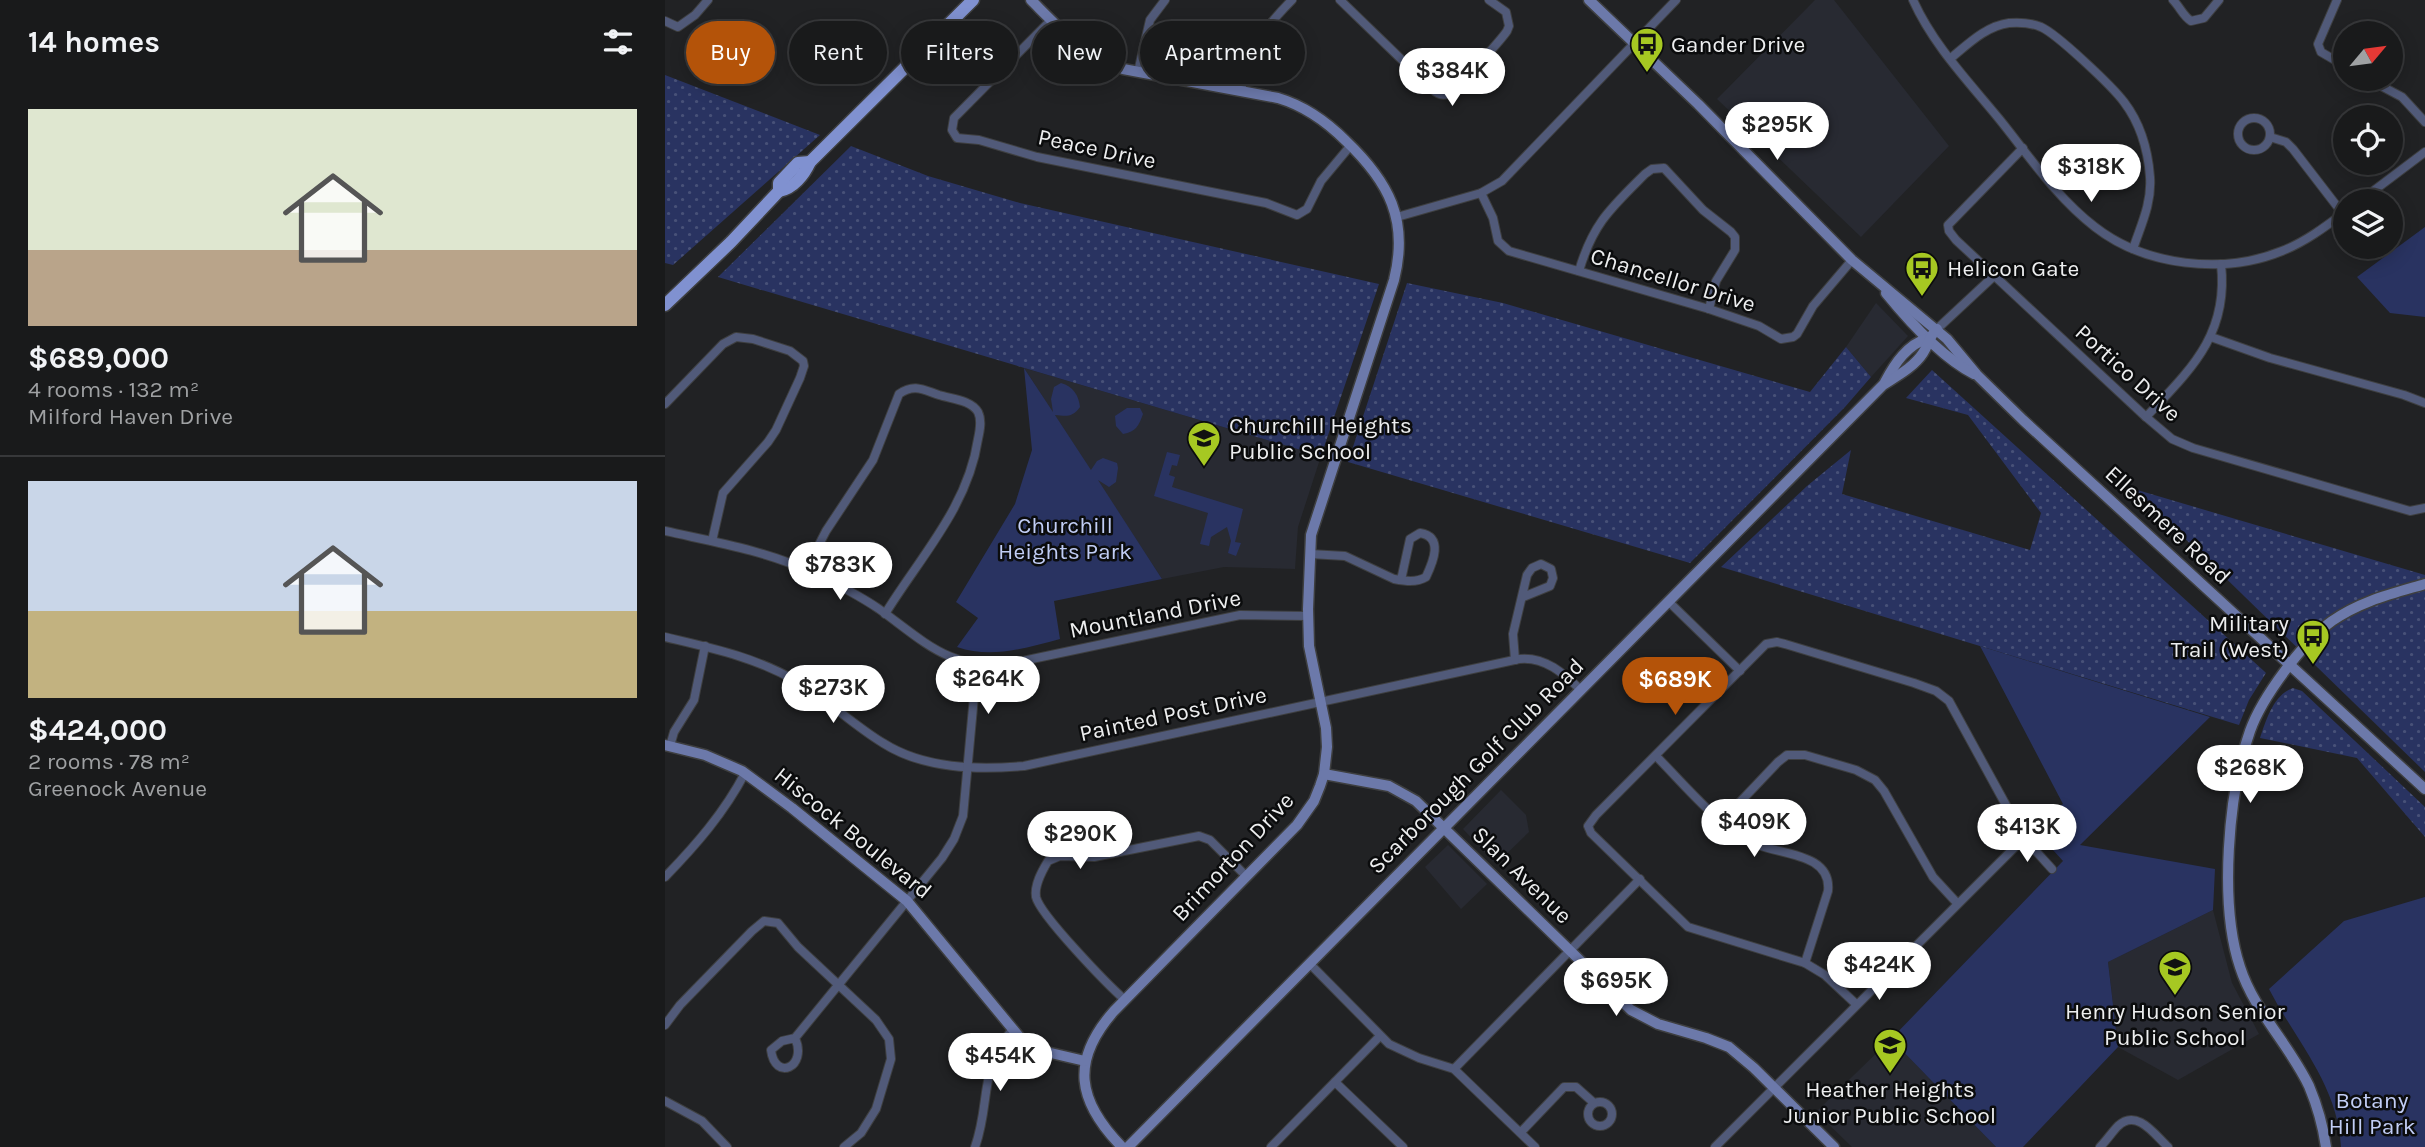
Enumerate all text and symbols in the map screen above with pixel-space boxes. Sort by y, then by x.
chip: Buy [686,21,775,84]
chip: Rent [789,21,887,84]
chip: Filters [901,21,1018,84]
chip: New [1032,21,1126,84]
chip: Apartment [1140,21,1305,84]
north arrow [2333,21,2403,91]
map controls [2333,21,2403,259]
icon: filters [599,23,637,61]
text: 14 homes [28,24,160,60]
bus stop icon: Gander Drive [1628,25,1666,74]
place label: Gander Drive [1671,31,1805,58]
pin: $384K [1403,48,1501,108]
text: $384K [1415,57,1489,84]
pin: $295K [1728,102,1826,162]
button: locate [2333,105,2403,175]
text: $295K [1741,111,1813,138]
street label: Peace Drive [1035,123,1159,175]
pin: $318K [2042,144,2140,204]
text: $318K [2057,153,2125,180]
icon: home [270,155,396,281]
button: layers [2333,189,2403,259]
street label: Chancellor Drive [1587,242,1759,318]
bus stop icon: Helicon Gate [1903,249,1941,298]
place label: Helicon Gate [1947,255,2079,282]
street label: Portico Drive [2070,319,2186,427]
text: $689,000 [28,340,169,376]
text: 4 rooms · 132 m² [28,376,199,403]
text: Milford Haven Drive [28,403,233,430]
place label: Churchill Heights Public School [1229,412,1412,465]
school or university icon: Churchill Heights Public School [1185,419,1223,468]
street label: Ellesmere Road [2100,460,2236,590]
park label: Churchill Heights Park [998,512,1132,565]
icon: home [270,527,396,653]
pin: $783K [791,542,889,602]
text: $783K [804,551,876,578]
street label: Mountland Drive [1067,584,1243,644]
place label: Military Trail (West) [2171,610,2289,663]
bus stop icon: Military Trail (West) [2294,617,2332,666]
street label: Scarborough Golf Club Road [1363,653,1589,879]
pin: $264K [939,656,1037,716]
pin: $689K [1626,658,1724,717]
text: $264K [952,665,1024,692]
pin: $273K [784,666,882,725]
text: $689K [1638,666,1712,693]
text: $273K [798,674,868,701]
street label: Painted Post Drive [1077,681,1269,747]
text: $424,000 [28,712,167,748]
pin: $268K [2201,746,2299,805]
text: 2 rooms · 78 m² [28,748,190,775]
text: $268K [2213,754,2287,781]
street label: Hiscock Boulevard [769,761,937,905]
text: Greenock Avenue [28,775,207,802]
street label: Brimorton Drive [1166,787,1300,927]
pin: $409K [1705,800,1803,859]
pin: $413K [1978,804,2076,864]
text: $409K [1717,808,1791,835]
pin: $290K [1031,812,1129,871]
text: $413K [1993,813,2061,840]
text: $290K [1043,820,1117,847]
street label: Slan Avenue [1467,821,1577,929]
pin: $424K [1830,942,1928,1002]
school or university icon: Henry Hudson Senior Public School [2156,948,2194,997]
text: $424K [1843,951,1915,978]
pin: $695K [1567,958,1665,1018]
text: $695K [1580,967,1652,994]
place label: Henry Hudson Senior Public School [2065,998,2286,1051]
school or university icon: Heather Heights Junior Public School [1871,1026,1909,1075]
pin: $454K [951,1034,1049,1093]
text: $454K [964,1042,1036,1069]
place label: Heather Heights Junior Public School [1784,1076,1996,1129]
park label: Botany Hill Park [2328,1087,2416,1140]

